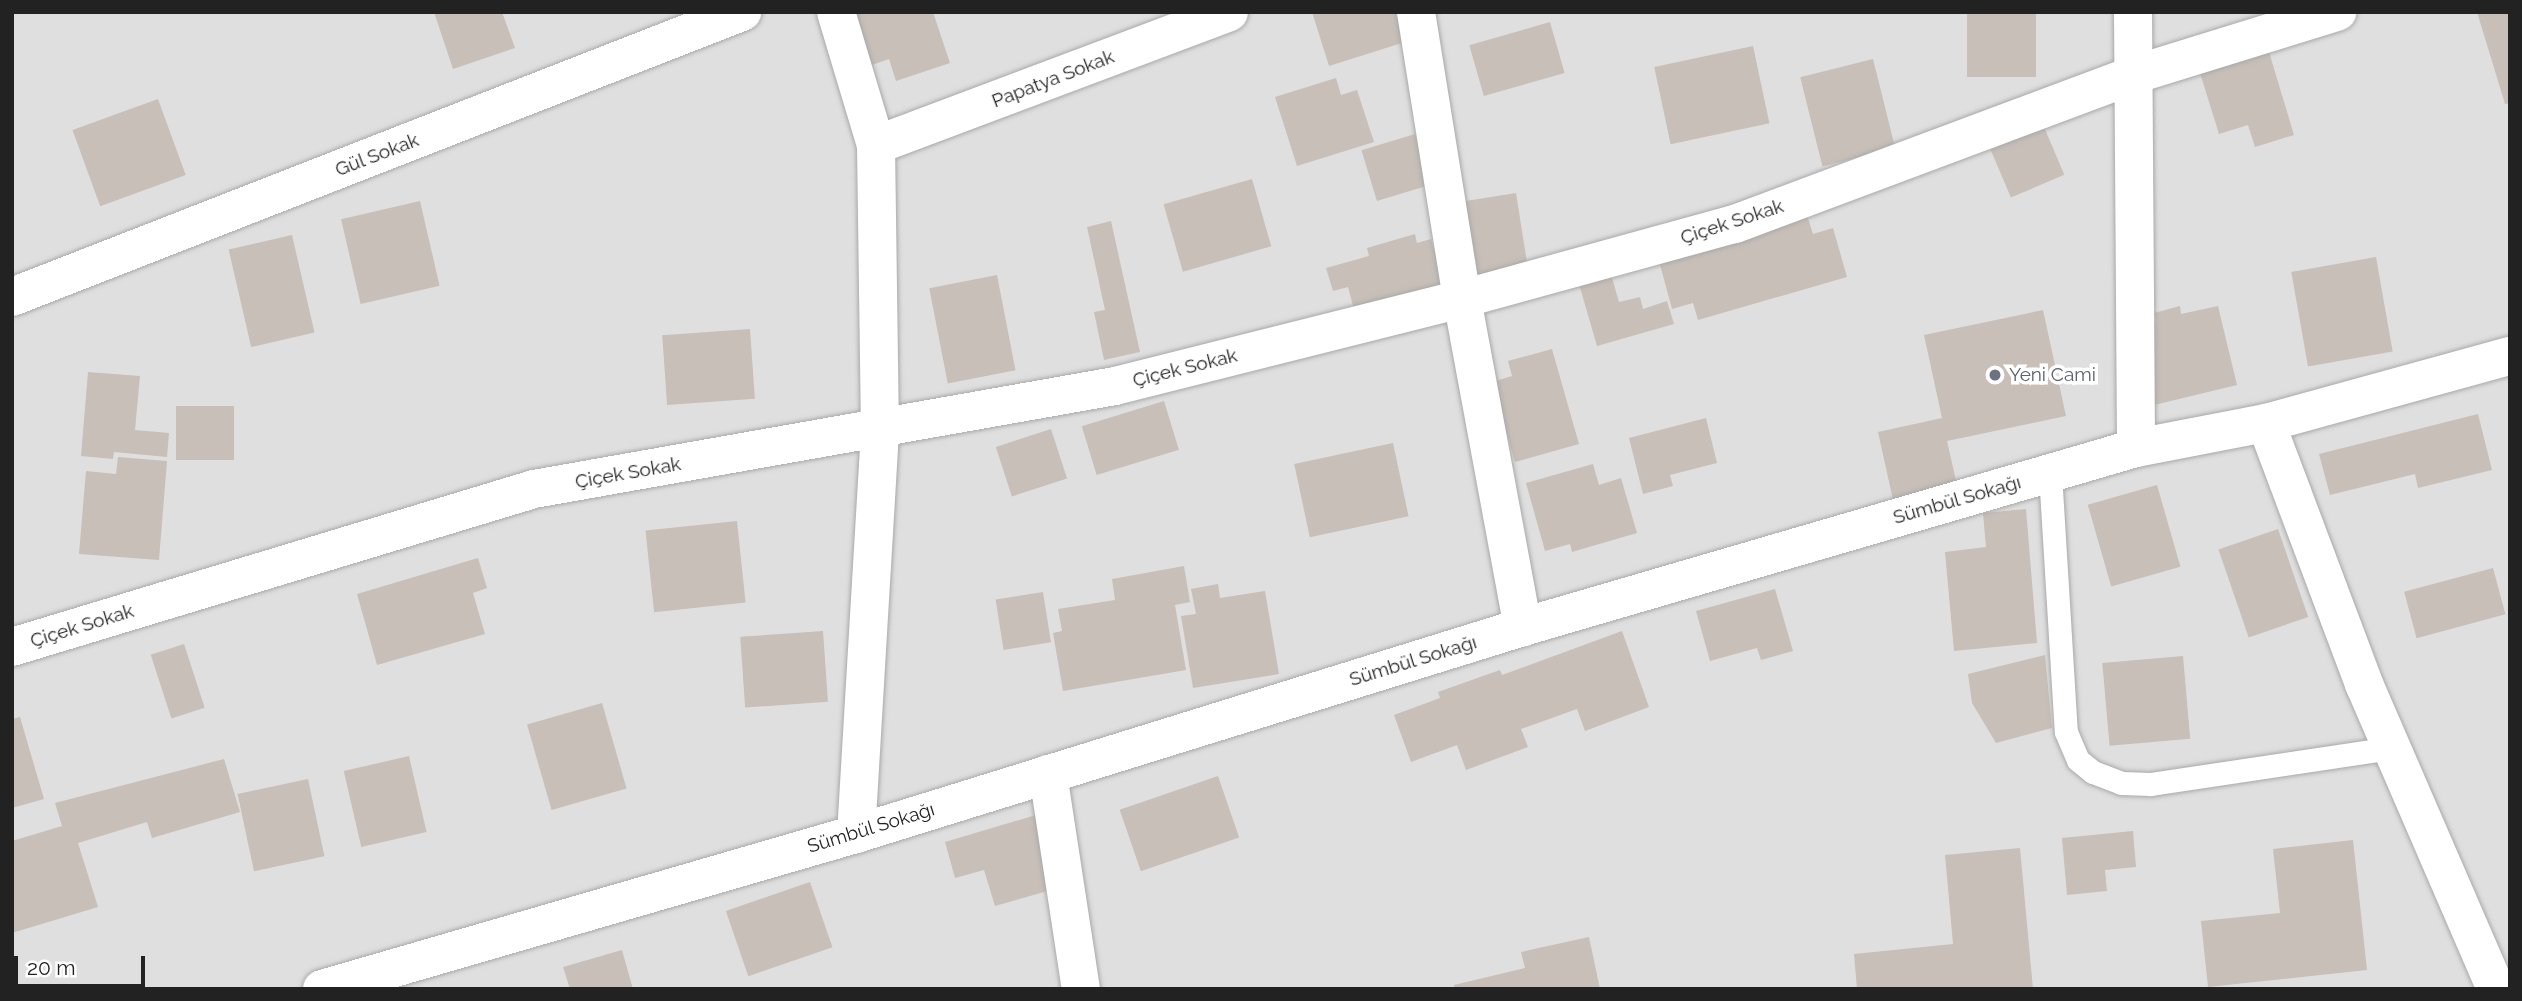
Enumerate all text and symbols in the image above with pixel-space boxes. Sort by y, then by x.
street label: Papatya Sokak [989,45,1117,113]
street label: Gül Sokak [332,129,422,181]
street label: Çiçek Sokak [1678,195,1786,249]
street label: Çiçek Sokak [1130,344,1240,392]
place label: Yeni Cami [2009,364,2096,386]
marker: Yeni Cami [1987,367,2003,383]
street label: Çiçek Sokak [573,452,683,494]
street label: Sümbül Sokağı [1890,471,2024,529]
street label: Çiçek Sokak [28,599,136,653]
street label: Sümbül Sokağı [1346,631,1480,691]
street label: Sümbül Sokağı [804,798,938,858]
scale bar [18,942,149,986]
text: 20 m [27,955,75,980]

